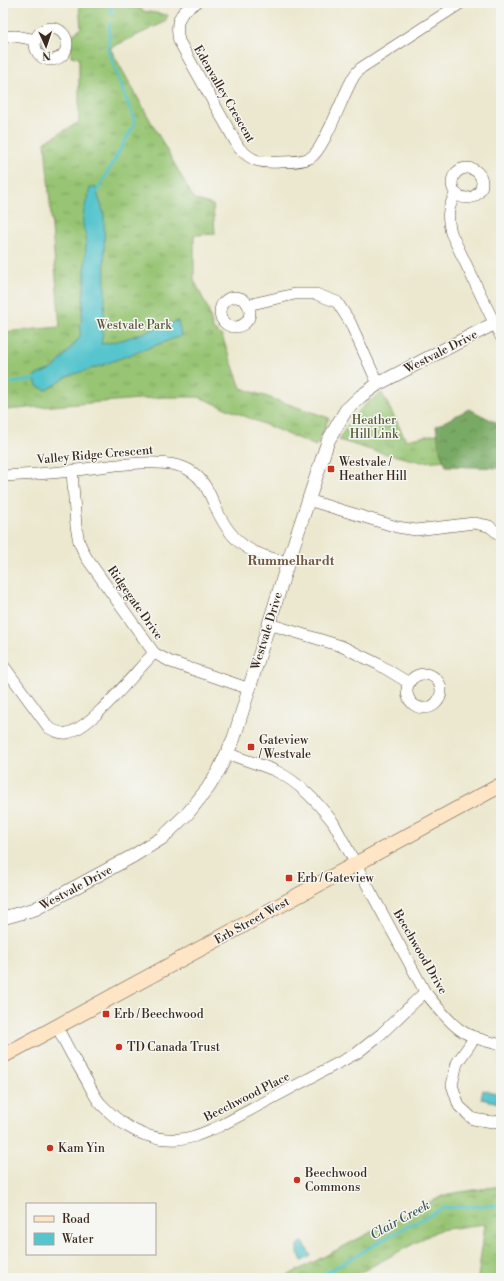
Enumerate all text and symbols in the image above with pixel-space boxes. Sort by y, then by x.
north arrow [26,26,66,66]
street label: Edenvalley Crescent [190,43,258,146]
text: N [41,48,51,62]
park label: Westvale Park [96,318,172,333]
street label: Westvale Drive [401,327,480,377]
park label: Heather Hill Link [350,413,399,442]
street label: Valley Ridge Crescent [35,442,155,468]
place label: Westvale / Heather Hill [338,455,407,484]
marker: Westvale / Heather Hill [326,464,336,474]
district label: Rummelhardt [248,553,335,569]
street label: Ridgegate Drive [104,563,166,643]
street label: Westvale Drive [248,590,286,673]
place label: Gateview / Westvale [258,733,311,762]
marker: Gateview / Westvale [246,742,256,752]
street label: Westvale Drive [36,863,115,914]
place label: Erb / Gateview [297,871,375,886]
marker: Erb / Gateview [284,873,294,883]
street label: Erb Street West [212,894,293,948]
street label: Beechwood Drive [389,906,450,997]
place label: Erb / Beechwood [114,1007,204,1022]
marker: Erb / Beechwood [101,1009,111,1019]
place label: TD Canada Trust [127,1040,221,1055]
marker: TD Canada Trust [114,1042,124,1052]
street label: Beechwood Place [201,1069,293,1126]
place label: Kam Yin [58,1141,105,1156]
marker: Kam Yin [45,1143,55,1153]
place label: Beechwood Commons [304,1166,367,1195]
marker: Beechwood Commons [292,1175,302,1185]
water label: Clair Creek [367,1197,433,1243]
legend [26,1203,156,1255]
text: Road [62,1212,90,1227]
text: Water [61,1232,94,1247]

